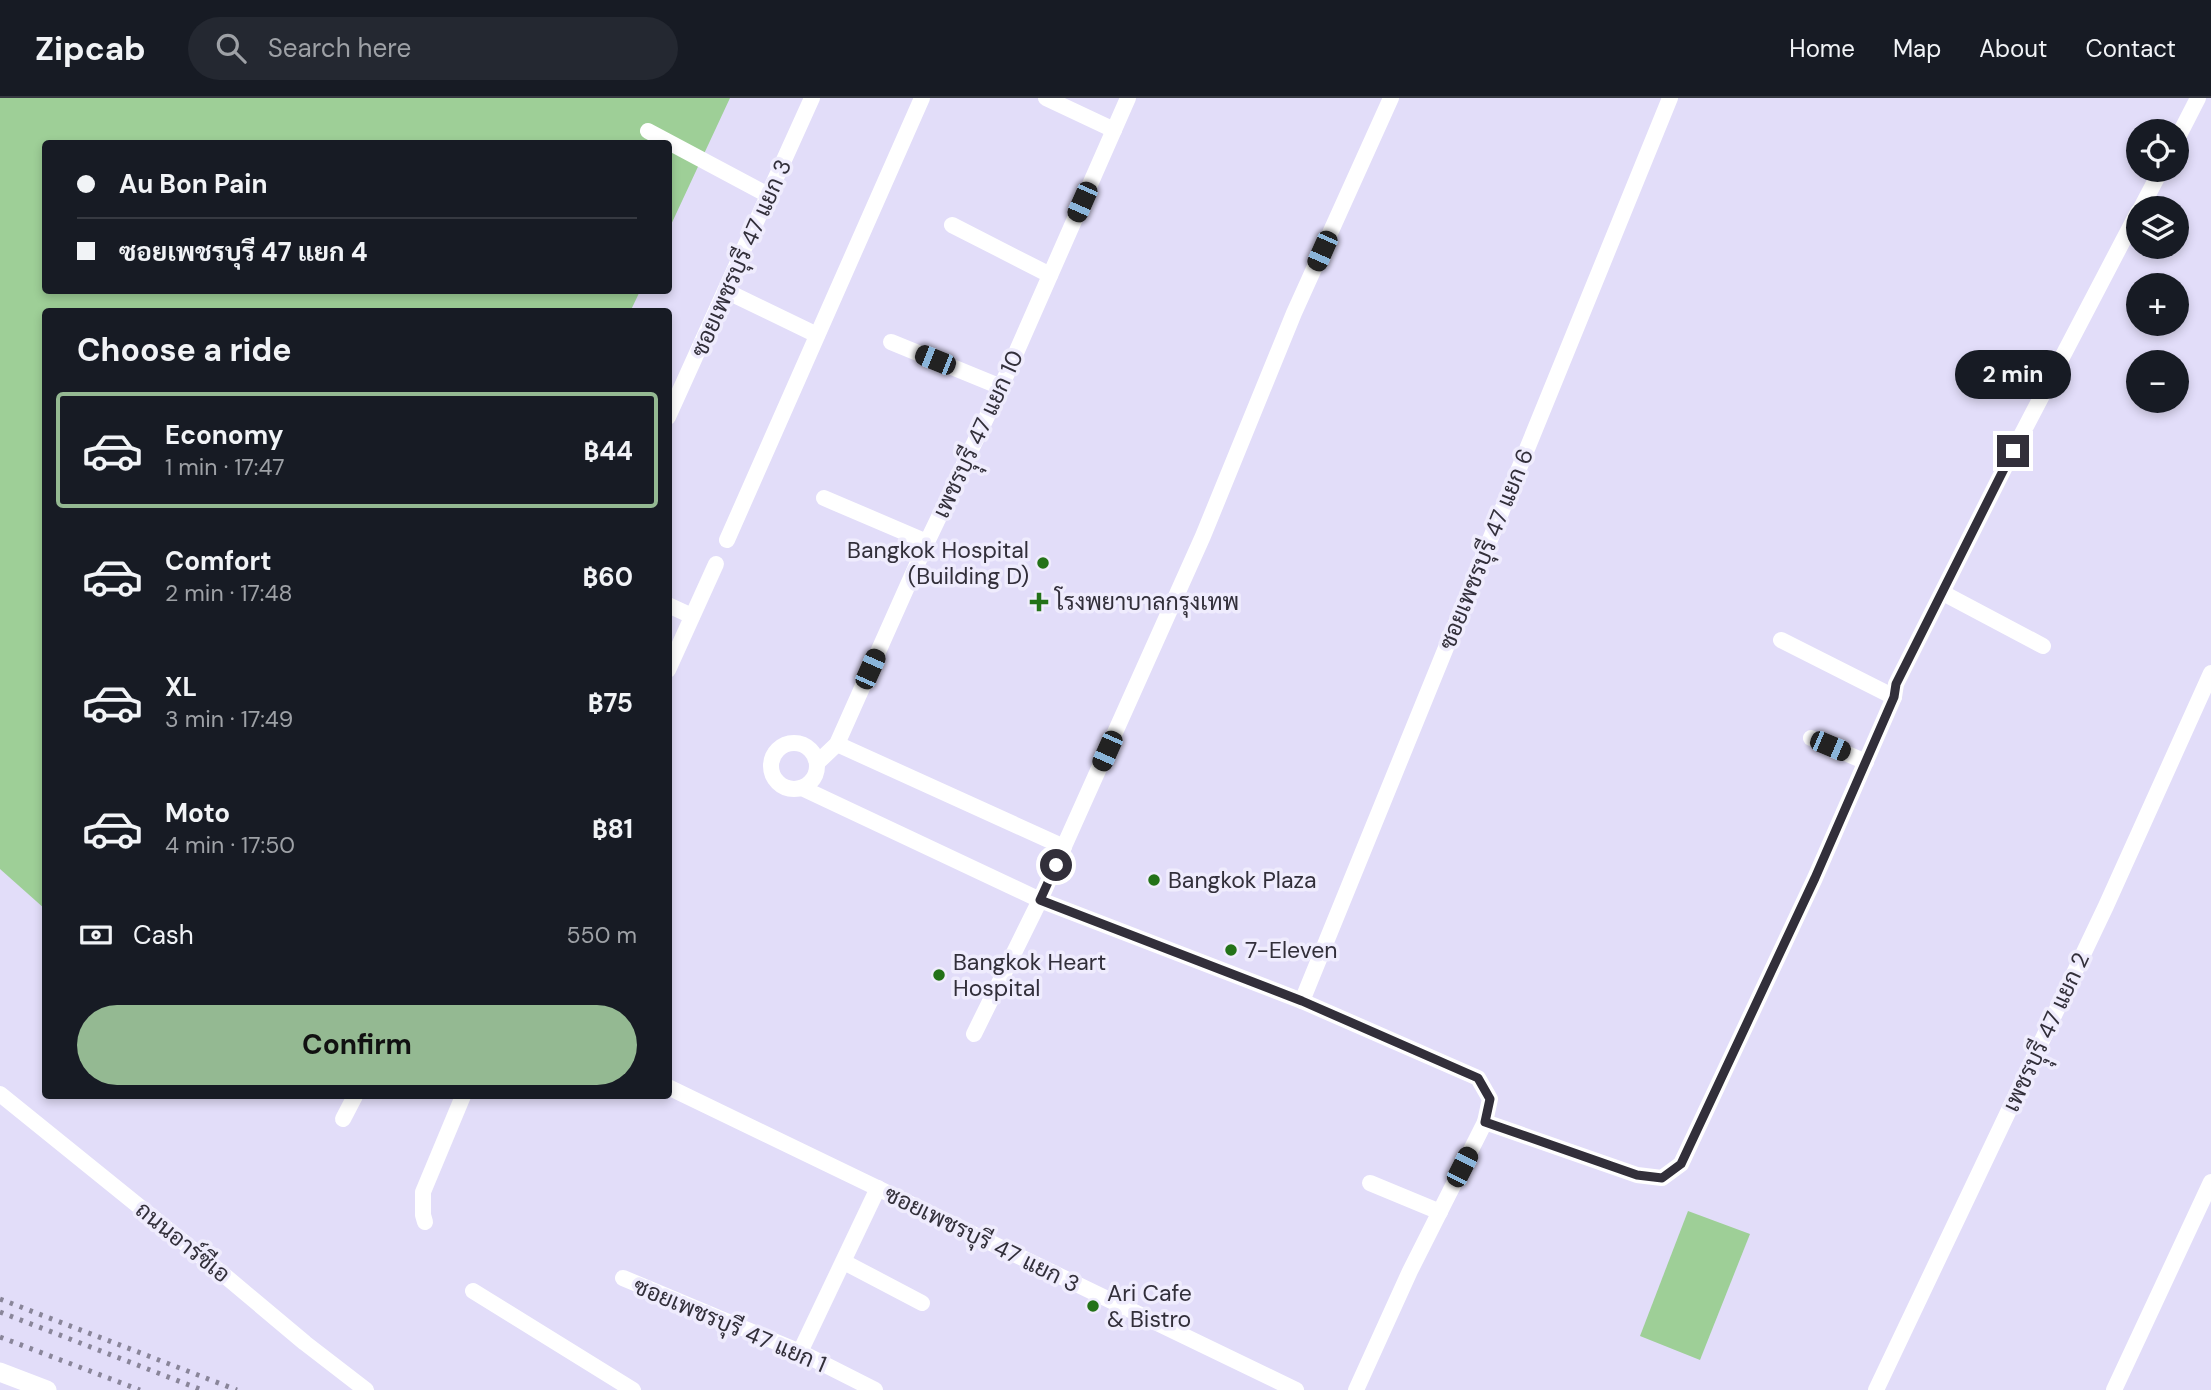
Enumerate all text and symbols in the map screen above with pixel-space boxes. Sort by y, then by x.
search box [188,17,678,80]
text: Zipcab [35,27,146,70]
icon: search [212,29,250,67]
text: Search here [268,31,411,65]
text: Home [1789,33,1855,64]
text: Map [1893,33,1941,64]
text: About [1979,33,2048,64]
text: Contact [2086,33,2176,64]
map controls [2126,119,2189,413]
button: locate [2126,119,2189,182]
street label: ซอยเพชรบุรี 47 แยก 3 [684,154,799,362]
text: Au Bon Pain [119,167,267,201]
car [1064,179,1101,225]
button: layers [2126,196,2189,259]
car [1304,228,1341,274]
text: ซอยเพชรบุรี 47 แยก 4 [119,235,368,269]
button: + [2126,273,2189,336]
text: Choose a ride [77,329,292,371]
car [912,342,959,378]
street label: เพชรบุุรี 47 แยก 10 [926,345,1038,526]
callout: 2 min [1955,350,2071,398]
button: − [2126,350,2189,413]
text: 2 min [1983,359,2043,389]
text: Economy [165,418,283,452]
icon: car [81,419,144,482]
text: ฿44 [584,434,633,468]
route end [1997,435,2029,467]
street label: ซอยเพชรบุรี 47 แยก 6 [1432,444,1541,654]
text: 1 min · 17:47 [165,452,285,482]
place label: Bangkok Hospital (Building D) [847,535,1029,591]
text: Comfort [165,544,271,578]
icon: car [81,545,144,608]
marker: Bangkok Hospital (Building D) [1035,555,1051,571]
text: ฿60 [583,560,633,594]
text: 2 min · 17:48 [165,578,292,608]
place label: โรงพยาบาลกรุงเทพ [1053,586,1239,618]
marker: โรงพยาบาลกรุงเทพ [1029,592,1049,612]
car [852,646,889,692]
text: XL [165,670,197,704]
icon: car [81,671,144,734]
text: ฿75 [588,686,633,720]
text: 3 min · 17:49 [165,704,293,734]
car [1089,728,1126,774]
car [1807,728,1854,764]
text: Moto [165,796,230,830]
icon: car [81,797,144,860]
text: ฿81 [592,812,633,846]
text: 4 min · 17:50 [165,830,295,860]
route start [1040,849,1072,881]
place label: Bangkok Plaza [1168,865,1317,895]
marker: Bangkok Plaza [1146,872,1162,888]
icon: cash [77,916,115,954]
text: Cash [133,918,194,952]
text: 550 m [567,920,637,950]
place label: 7-Eleven [1245,935,1337,965]
marker: 7-Eleven [1223,942,1239,958]
place label: Bangkok Heart Hospital [953,947,1106,1003]
street label: เพชรบุุรี 47 แยก 2 [1996,948,2104,1120]
marker: Bangkok Heart Hospital [931,967,947,983]
button: Confirm [77,1005,637,1085]
car [1444,1144,1481,1190]
street label: ซอยเพชรบุรี 47 แยก 3 [879,1179,1085,1300]
street label: ถนนอาร์ซีเอ [130,1194,237,1289]
street label: ซอยเพชรบุรี 47 แยก 1 [628,1271,831,1380]
place label: Ari Cafe & Bistro [1107,1278,1192,1334]
marker: Ari Cafe & Bistro [1085,1298,1101,1314]

